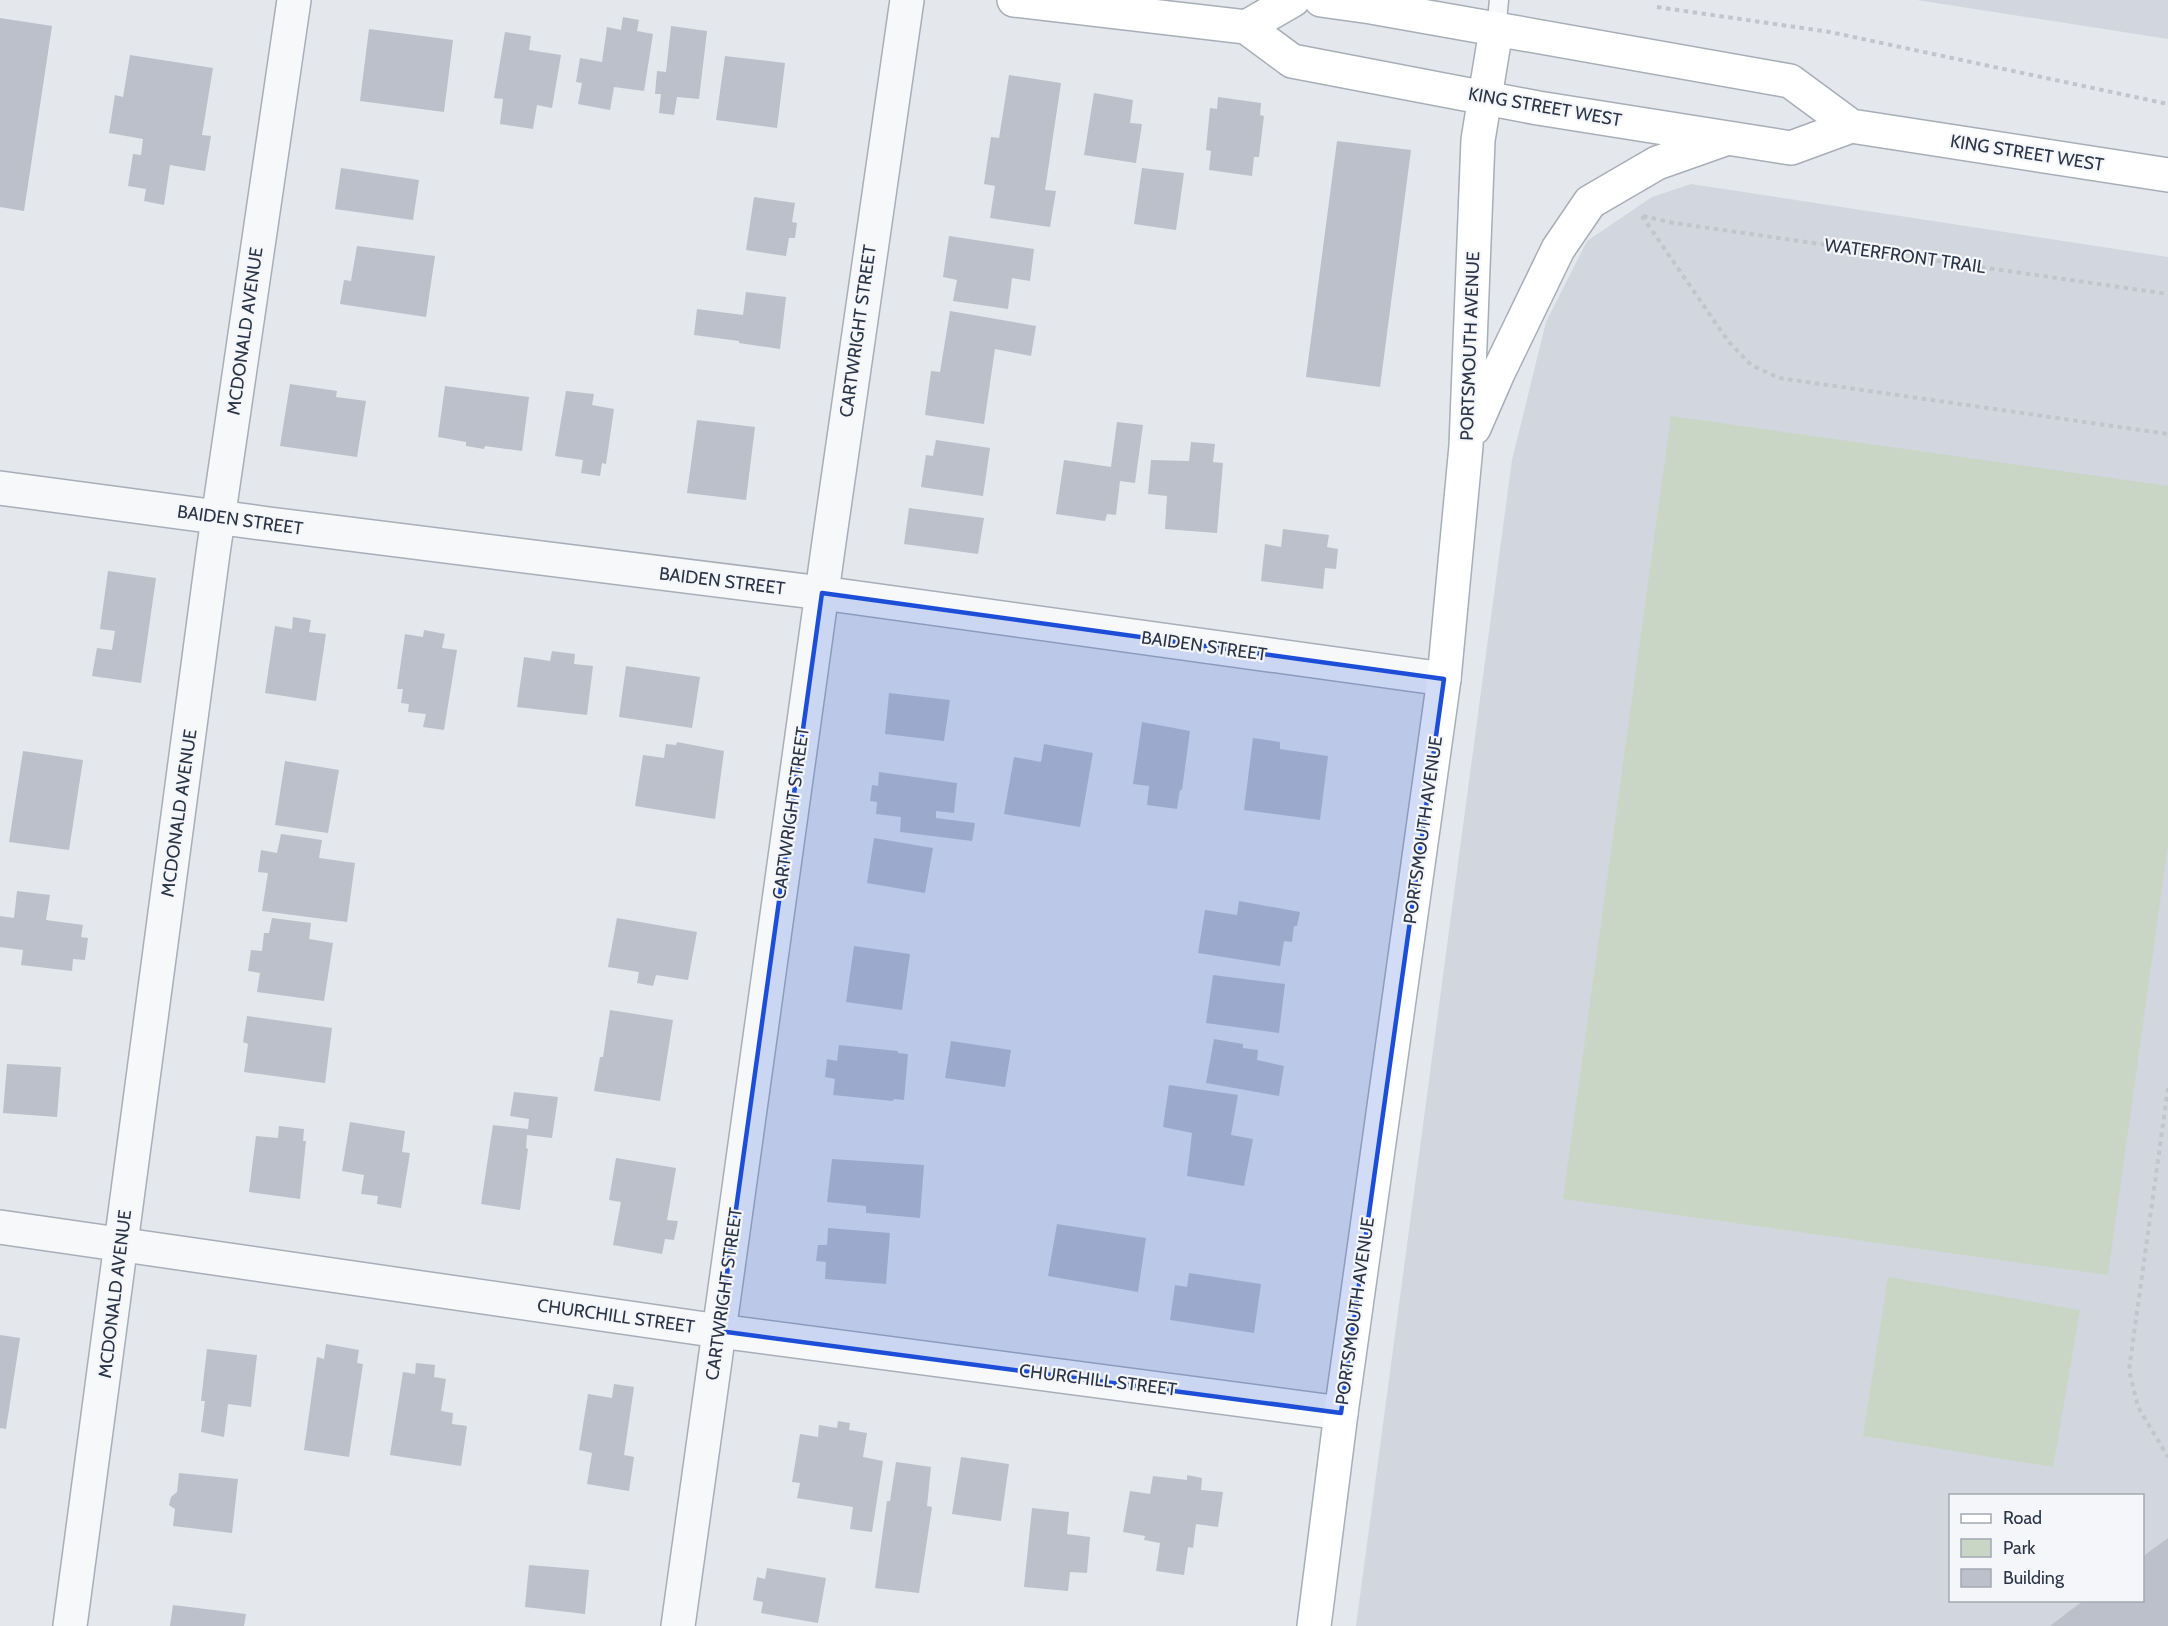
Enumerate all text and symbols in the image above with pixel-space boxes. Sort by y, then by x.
street label: KING STREET WEST [1467,83,1624,131]
street label: KING STREET WEST [1949,130,2106,176]
street label: WATERFRONT TRAIL [1823,234,1987,278]
street label: CARTWRIGHT STREET [835,243,881,419]
street label: MCDONALD AVENUE [222,246,268,416]
street label: PORTSMOUTH AVENUE [1456,251,1484,441]
street label: BAIDEN STREET [176,500,305,540]
street label: BAIDEN STREET [658,562,787,600]
street label: BAIDEN STREET [1140,626,1269,666]
street label: CARTWRIGHT STREET [768,725,814,901]
street label: MCDONALD AVENUE [156,728,202,898]
street label: PORTSMOUTH AVENUE [1399,735,1447,925]
street label: CARTWRIGHT STREET [701,1206,747,1382]
street label: MCDONALD AVENUE [94,1209,136,1379]
street label: PORTSMOUTH AVENUE [1331,1216,1379,1406]
street label: CHURCHILL STREET [536,1294,696,1338]
street label: CHURCHILL STREET [1018,1359,1178,1401]
legend [1949,1494,2144,1602]
text: Road [2003,1507,2042,1529]
text: Park [2003,1537,2036,1559]
text: Building [2003,1567,2065,1589]

